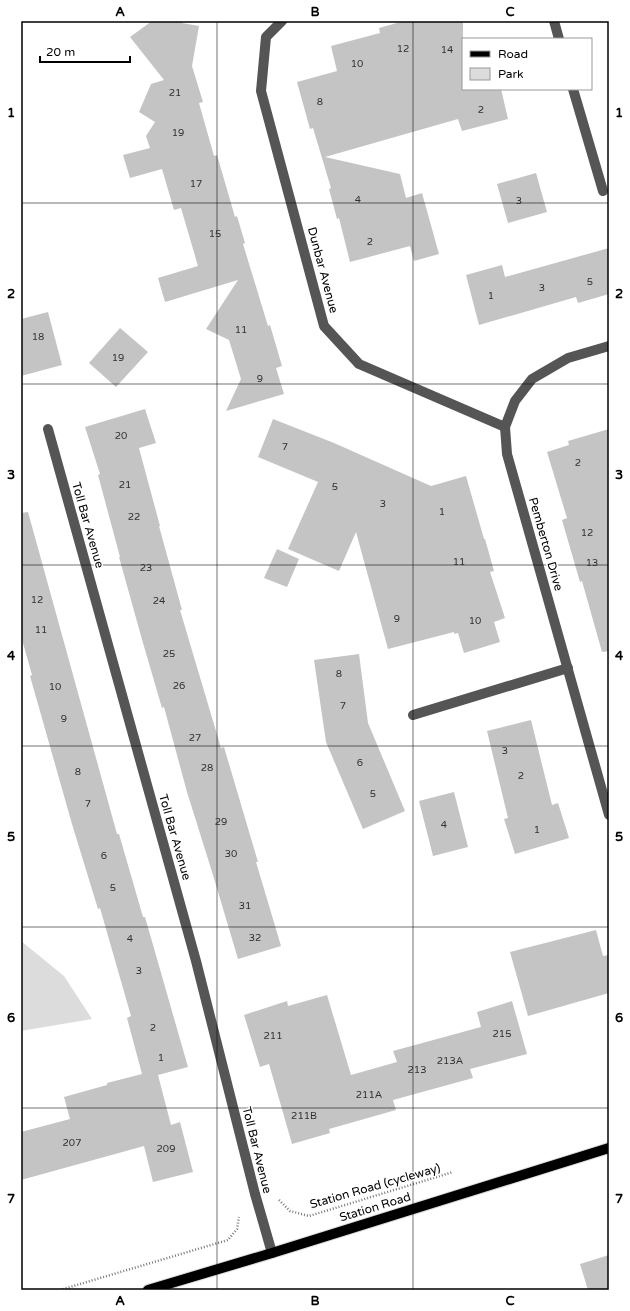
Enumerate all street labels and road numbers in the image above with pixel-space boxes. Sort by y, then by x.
street label: Dunbar Avenue [305,225,341,315]
street label: Toll Bar Avenue [69,480,107,570]
street label: Pemberton Drive [526,496,566,592]
street label: Toll Bar Avenue [156,792,194,882]
street label: Toll Bar Avenue [239,1105,275,1195]
street label: Station Road (cycleway) [308,1160,442,1212]
street label: Station Road [338,1189,412,1225]

